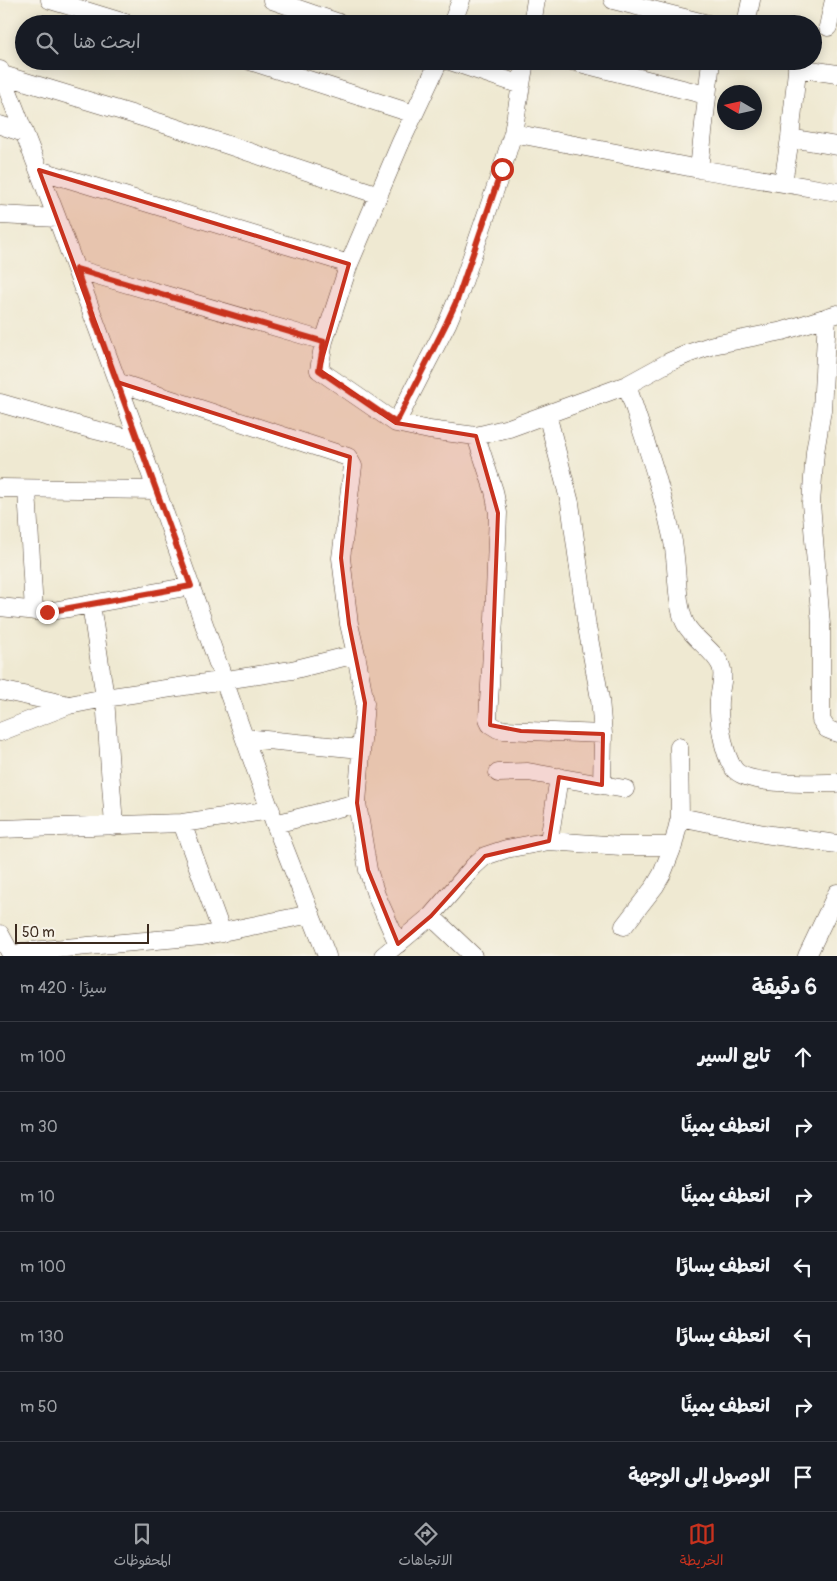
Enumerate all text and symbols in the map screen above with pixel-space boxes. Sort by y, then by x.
search box [15,15,822,70]
icon: search [33,29,61,57]
text: ابحث هنا [73,30,141,54]
north arrow [717,85,762,130]
route start [491,158,514,181]
route end [36,601,59,624]
scale bar [15,921,149,944]
text: 50 m [22,924,55,941]
text: 6 دقيقة [752,974,817,1001]
text: سيرًا · 420 m [20,978,107,998]
icon: ahead [789,1043,817,1071]
text: تابع السير [698,1044,770,1068]
text: 100 m [20,1047,66,1067]
icon: right [789,1113,817,1141]
text: انعطف يمينًا [681,1114,770,1138]
text: 30 m [20,1117,58,1137]
icon: right [789,1183,817,1211]
text: انعطف يمينًا [681,1184,770,1208]
text: 10 m [20,1187,55,1207]
icon: left [789,1253,817,1281]
text: انعطف يسارًا [676,1254,770,1278]
text: 100 m [20,1257,66,1277]
icon: left [789,1323,817,1351]
text: انعطف يسارًا [676,1324,770,1348]
text: 130 m [20,1327,64,1347]
icon: right [789,1393,817,1421]
text: انعطف يمينًا [681,1394,770,1418]
text: 50 m [20,1397,57,1417]
icon: arrive [789,1463,817,1491]
text: الوصول إلى الوجهة [628,1464,770,1488]
tab: المحفوظات [114,1520,171,1573]
tab: الاتجاهات [398,1520,453,1573]
tab: الخريطة [680,1520,723,1573]

